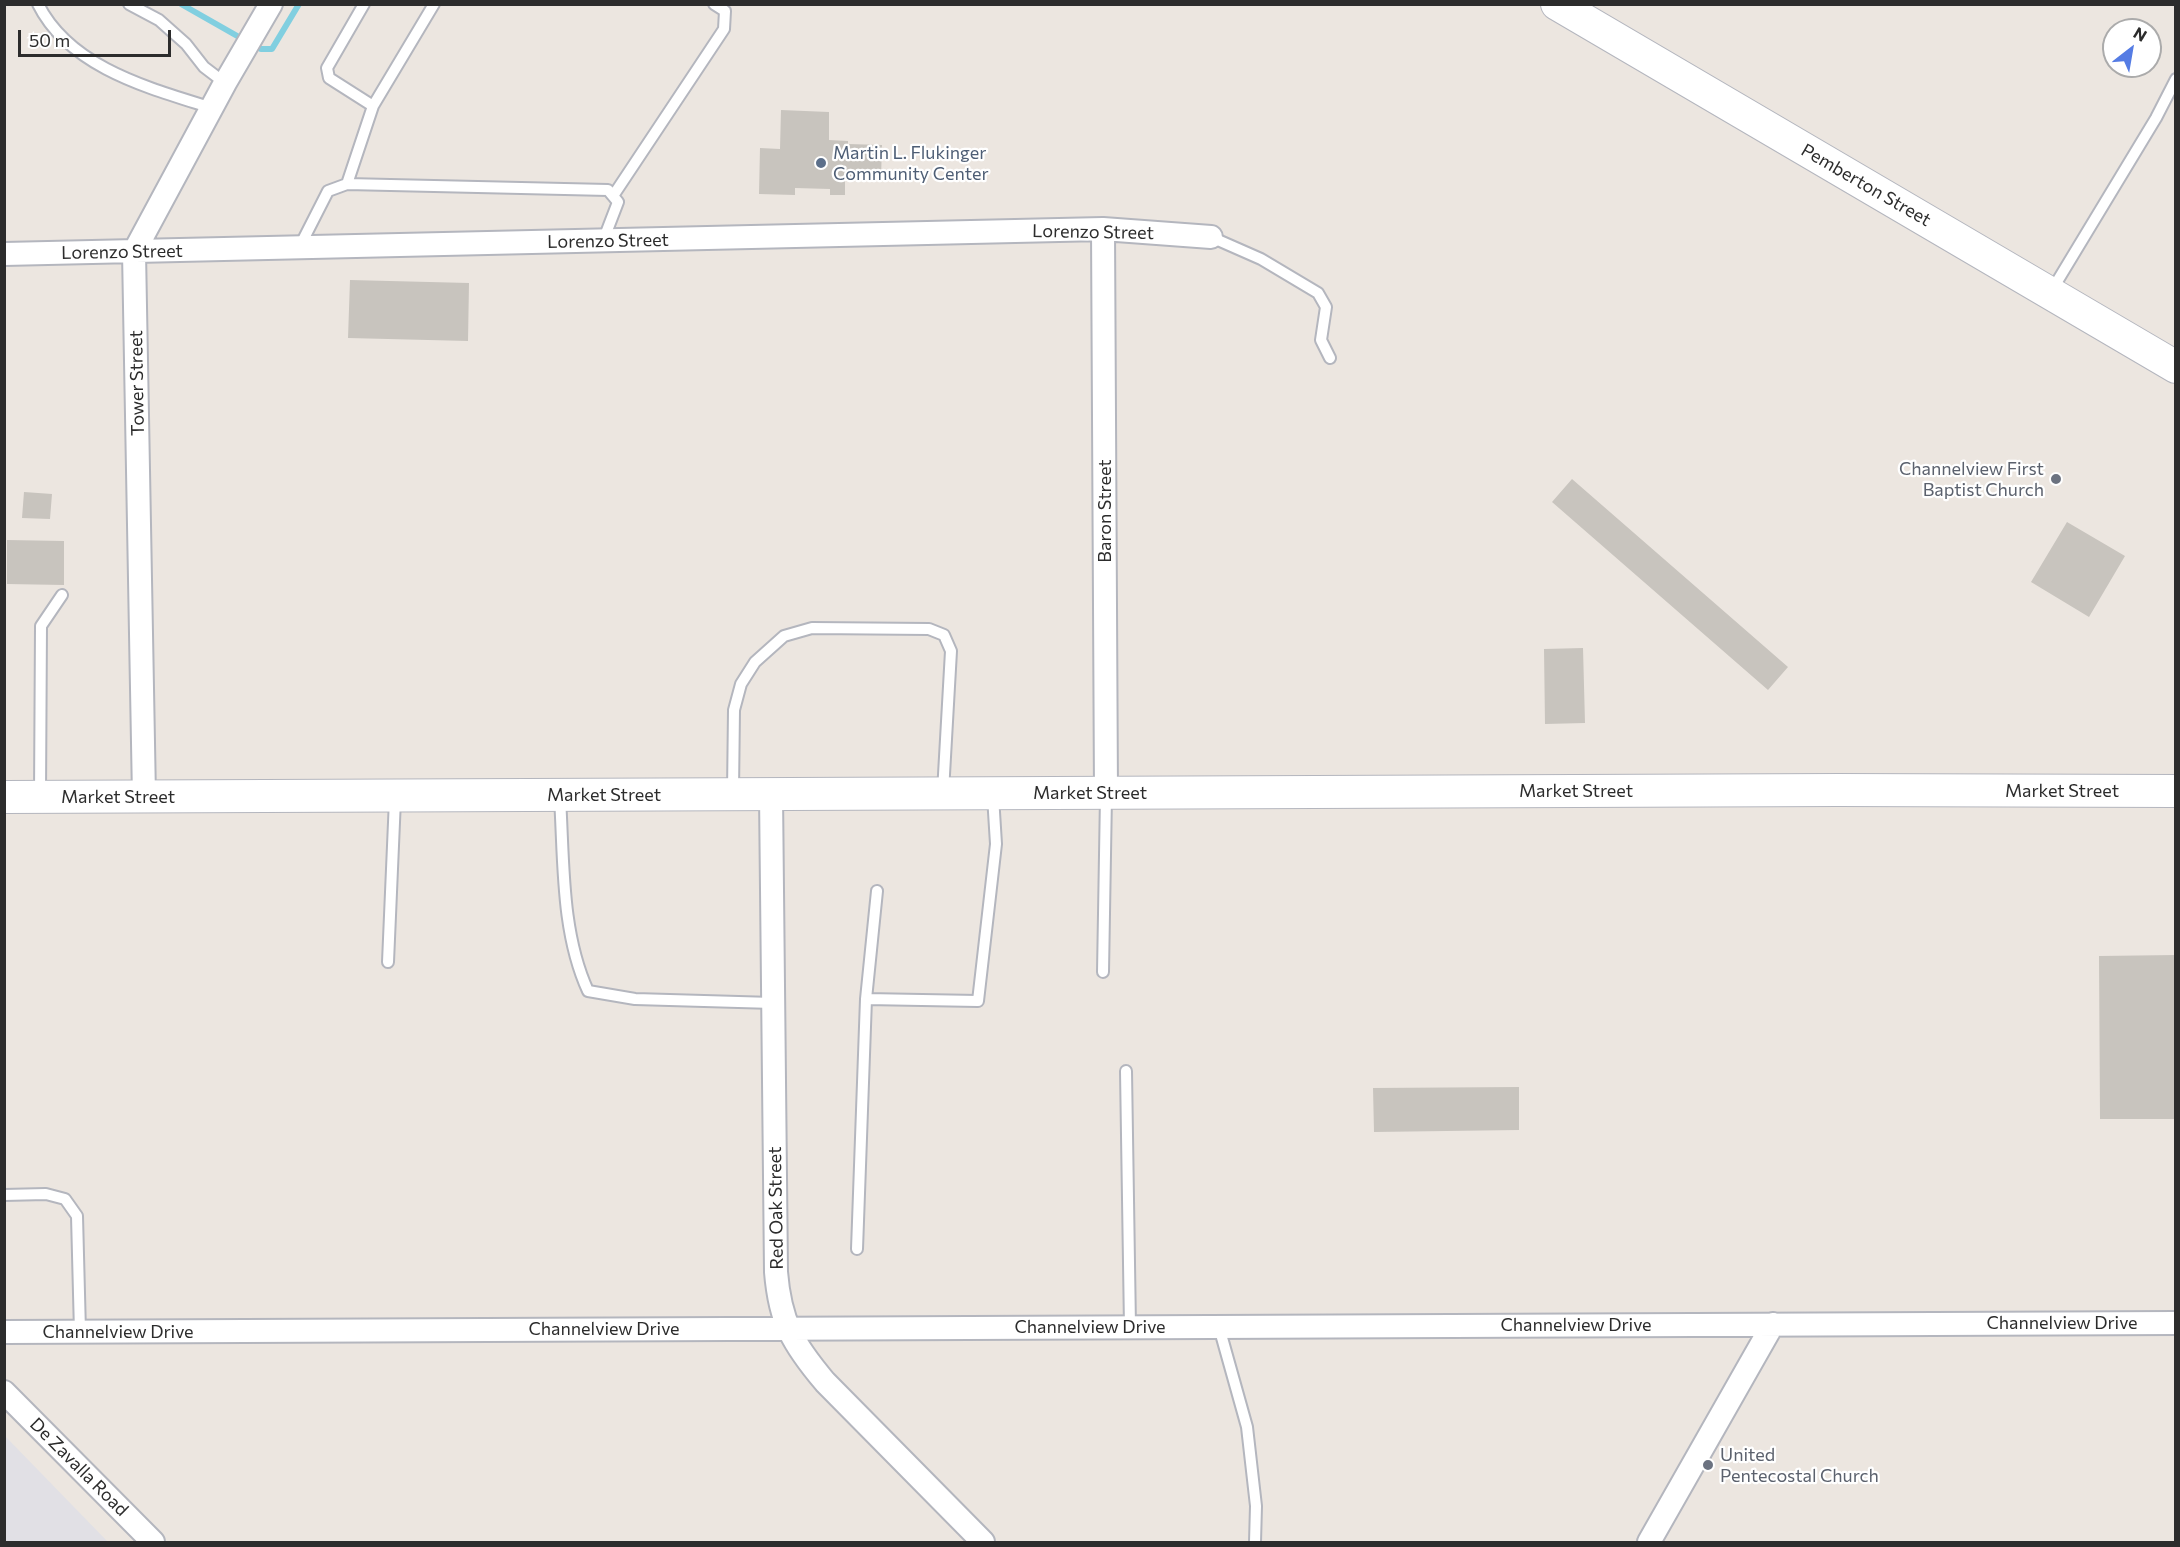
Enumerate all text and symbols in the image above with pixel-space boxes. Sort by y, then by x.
scale bar [21,18,174,56]
north arrow [2102,18,2162,78]
text: N [2130,23,2151,45]
text: 50 m [29,29,70,51]
street label: Pemberton Street [1797,139,1935,231]
place label: Martin L. Flukinger Community Center [833,142,989,184]
marker: Martin L. Flukinger Community Center [814,156,828,170]
street label: Lorenzo Street [1032,220,1154,244]
street label: Lorenzo Street [547,229,669,253]
street label: Lorenzo Street [61,240,183,264]
street label: Tower Street [125,330,149,436]
place label: Channelview First Baptist Church [1899,458,2044,500]
street label: Baron Street [1094,459,1116,563]
marker: Channelview First Baptist Church [2049,472,2063,486]
street label: Market Street [1519,780,1633,802]
street label: Market Street [2005,780,2119,802]
street label: Market Street [1033,782,1147,804]
street label: Market Street [547,784,661,806]
street label: Market Street [61,786,175,808]
street label: Red Oak Street [764,1146,788,1270]
street label: Channelview Drive [1986,1312,2138,1334]
street label: Channelview Drive [1500,1314,1652,1336]
street label: Channelview Drive [1014,1316,1166,1338]
street label: Channelview Drive [528,1318,680,1340]
street label: Channelview Drive [42,1321,194,1343]
street label: De Zavalla Road [25,1413,133,1521]
place label: United Pentecostal Church [1720,1444,1879,1486]
marker: United Pentecostal Church [1701,1458,1715,1472]

